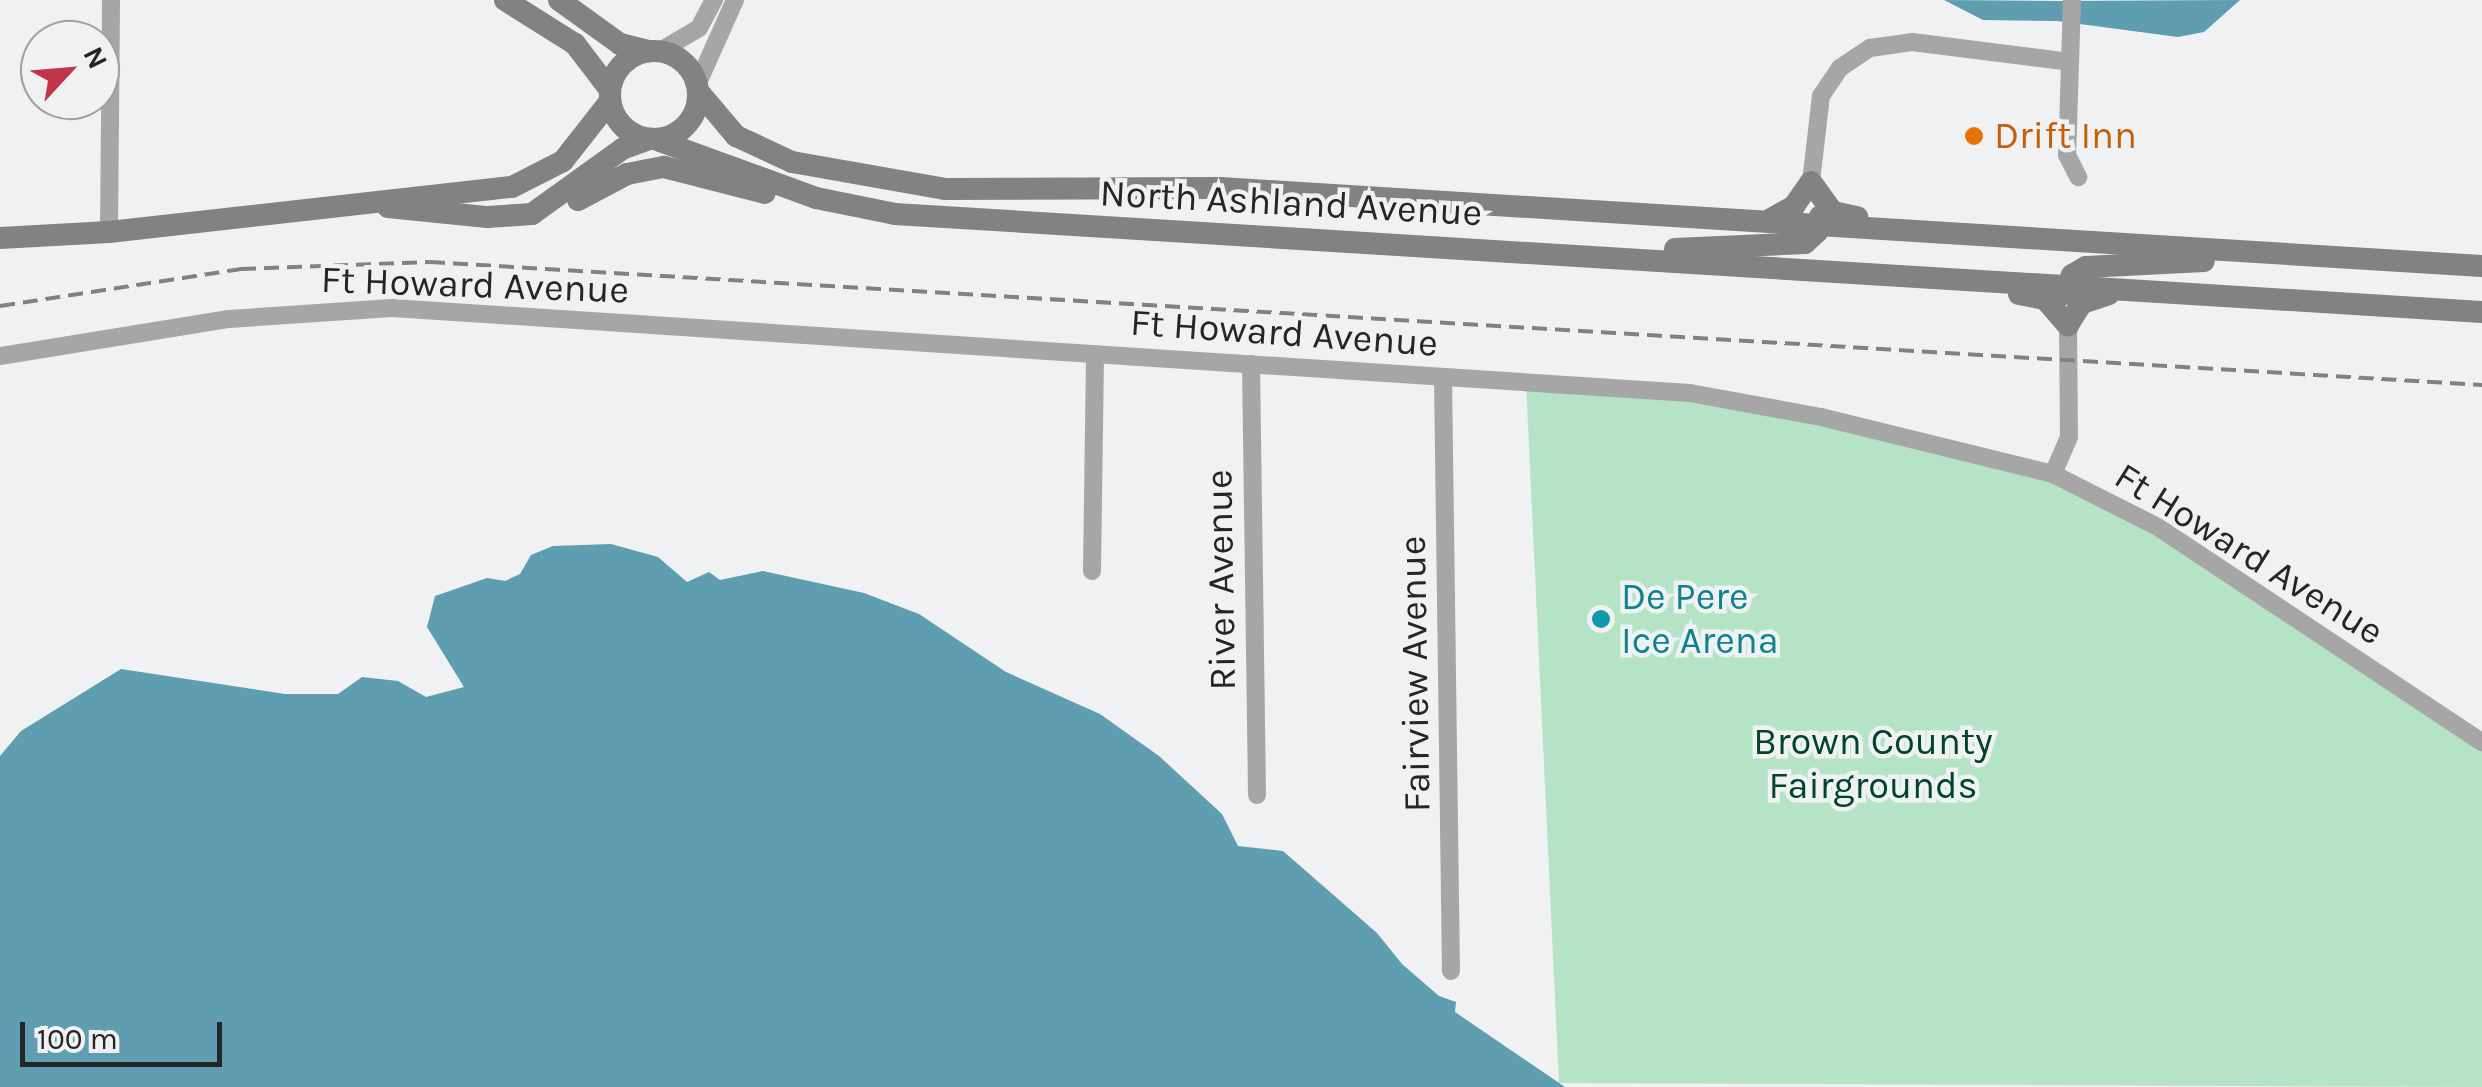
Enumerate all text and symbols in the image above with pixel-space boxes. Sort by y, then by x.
north arrow [20,20,120,120]
text: N [76,41,115,74]
place label: Drift Inn [1994,113,2137,159]
marker: Drift Inn [1963,125,1985,147]
street label: North Ashland Avenue [1099,170,1483,236]
street label: Ft Howard Avenue [320,257,630,313]
street label: Ft Howard Avenue [1129,300,1439,366]
street label: Ft Howard Avenue [2106,453,2392,655]
street label: River Avenue [1196,469,1246,691]
street label: Fairview Avenue [1390,535,1440,813]
place label: De Pere Ice Arena [1621,574,1779,664]
marker: De Pere Ice Arena [1590,608,1612,630]
park label: Brown County Fairgrounds [1753,719,1993,808]
scale bar [25,1002,228,1064]
text: 100 m [37,1021,118,1057]

